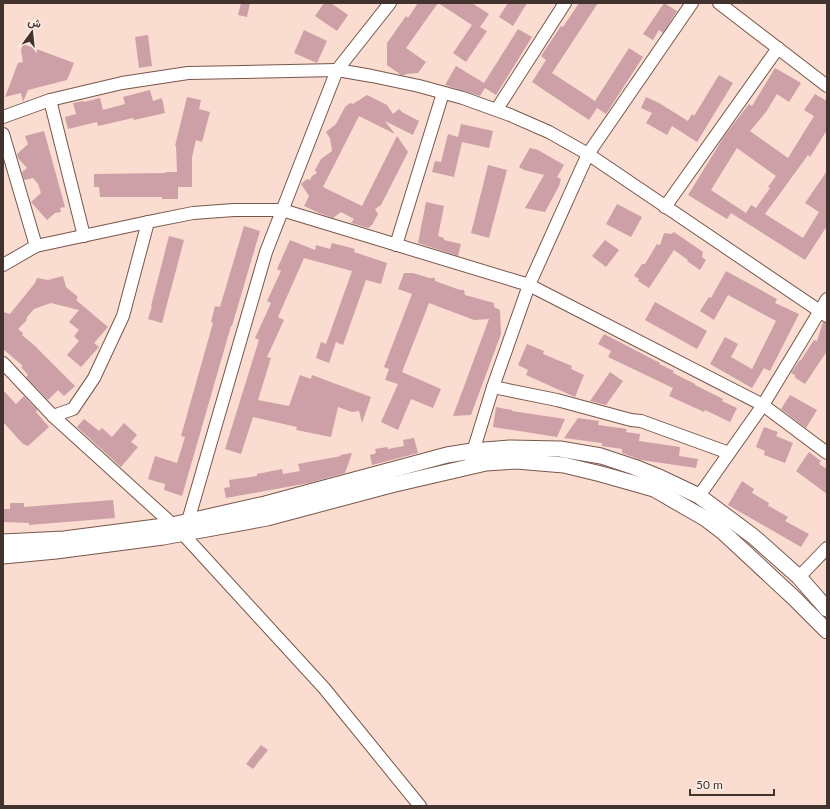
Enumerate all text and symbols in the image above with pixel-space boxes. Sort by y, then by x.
north arrow [12,12,52,52]
text: ش [26,14,43,31]
scale bar [690,771,774,797]
text: 50 m [696,777,723,792]

